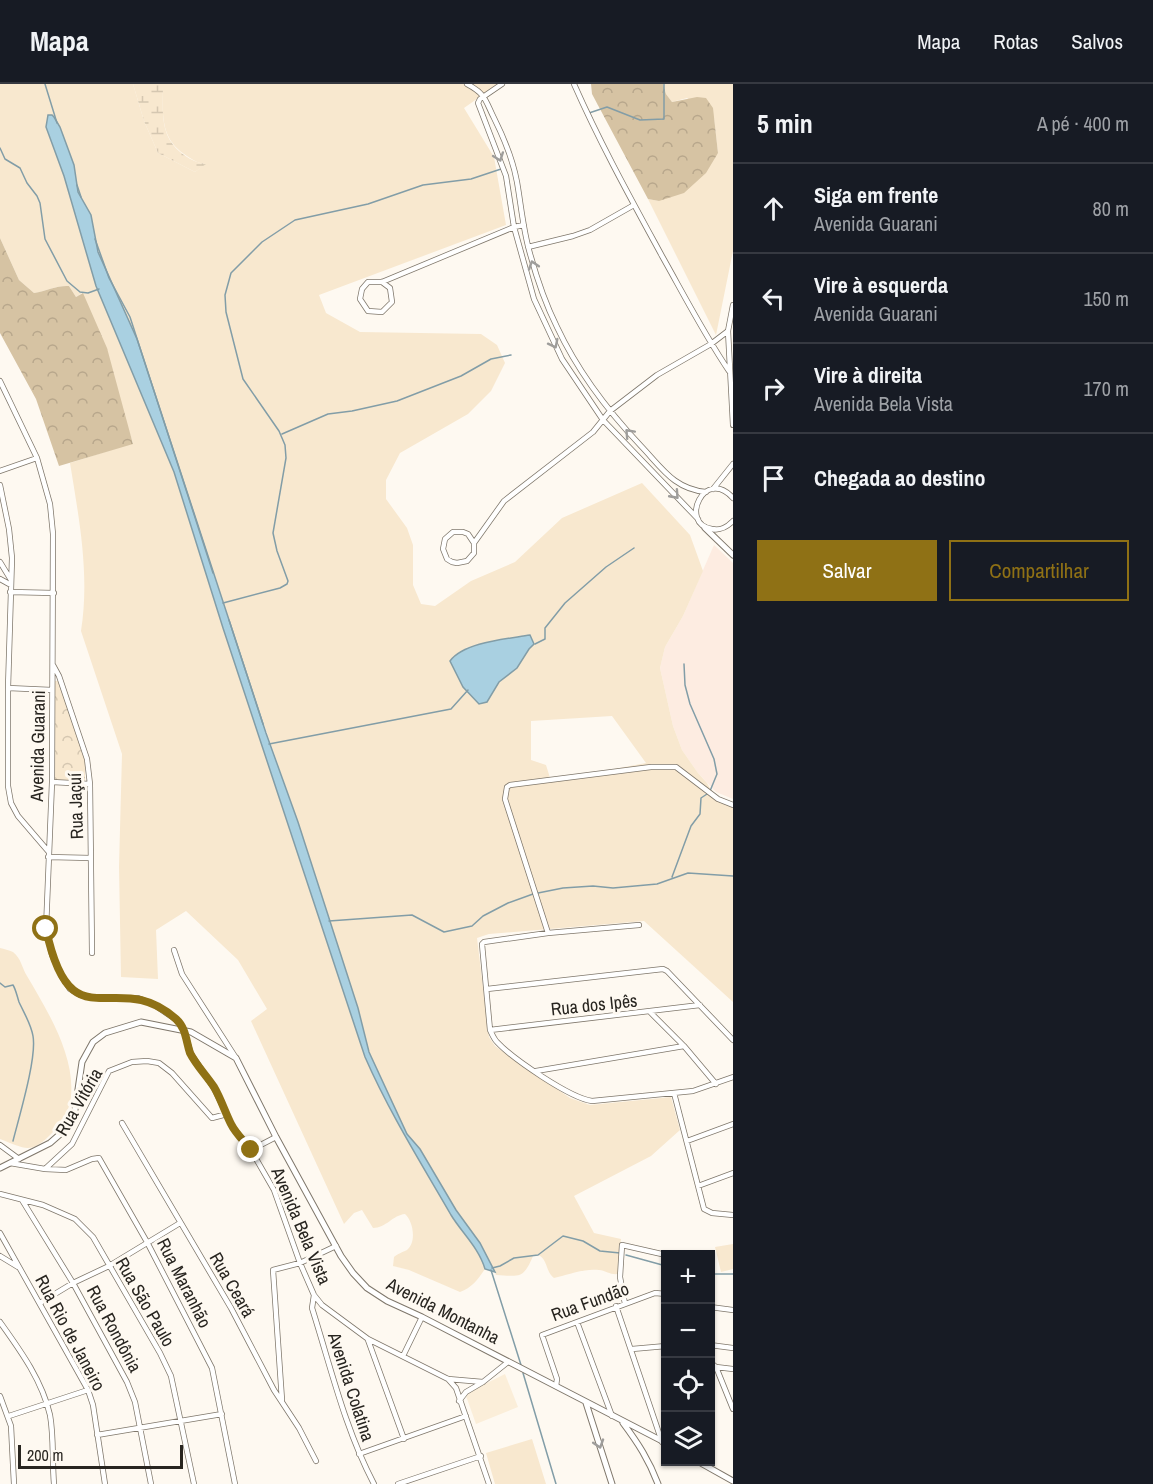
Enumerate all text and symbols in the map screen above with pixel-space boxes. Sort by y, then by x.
text: Mapa [30,22,89,60]
text: Mapa [917,27,960,56]
text: Rotas [993,27,1038,56]
text: Salvos [1071,27,1123,56]
text: 5 min [757,106,813,141]
text: A pé · 400 m [1037,110,1129,137]
one-way arrow [491,152,504,162]
text: Siga em frente [814,180,938,210]
icon: ahead [757,192,790,225]
text: 80 m [1093,195,1129,222]
text: Avenida Guarani [814,210,938,237]
one-way arrow [528,260,541,271]
text: Vire à esquerda [814,270,948,300]
icon: left [757,282,790,315]
text: 150 m [1083,285,1129,312]
text: Avenida Guarani [814,300,938,327]
one-way arrow [546,337,558,348]
text: Vire à direita [814,360,922,390]
icon: right [757,372,790,405]
text: 170 m [1083,375,1129,402]
text: Avenida Bela Vista [814,390,953,417]
one-way arrow [625,429,636,439]
icon: arrive [757,462,790,495]
text: Chegada ao destino [814,463,985,493]
one-way arrow [668,488,679,499]
button: Salvar [757,540,937,601]
button: Compartilhar [949,540,1129,601]
street label: Avenida Guarani [24,690,51,803]
street label: Rua Jaçuí [62,771,89,840]
route start [32,915,58,941]
street label: Rua dos Ipês [549,988,639,1021]
street label: Rua Vitória [49,1063,108,1140]
route end [237,1136,263,1162]
street label: Avenida Bela Vista [265,1162,337,1288]
street label: Rua Maranhão [151,1234,218,1332]
street label: Rua Ceará [204,1248,261,1322]
map controls [661,1250,715,1466]
button: + [661,1250,715,1304]
street label: Rua São Paulo [110,1253,181,1351]
street label: Rua Rio de Janeiro [29,1270,112,1395]
street label: Avenida Montanha [382,1271,504,1350]
street label: Rua Fundão [547,1276,632,1327]
street label: Rua Rondônia [81,1281,148,1377]
button: − [661,1304,715,1358]
street label: Avenida Colatina [322,1328,381,1444]
button: locate [661,1358,715,1412]
button: layers [661,1412,715,1466]
one-way arrow [592,1438,604,1449]
scale bar [18,1442,183,1470]
text: 200 m [27,1444,63,1466]

